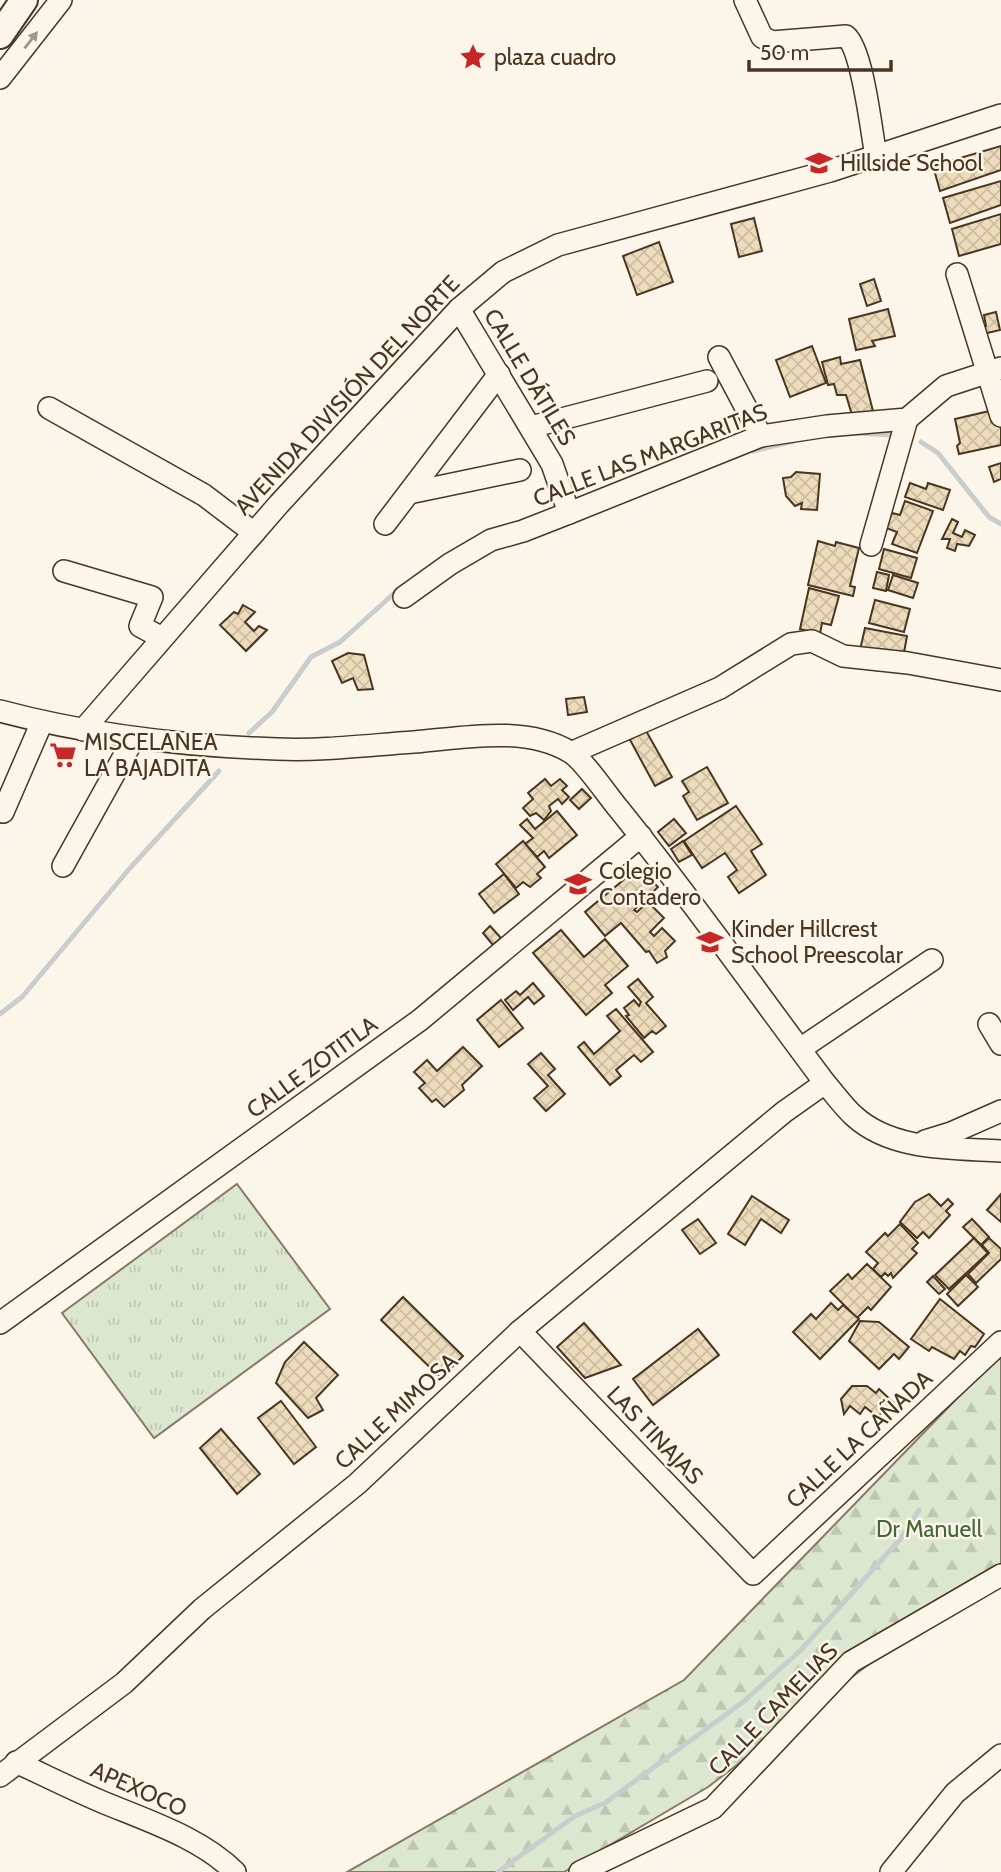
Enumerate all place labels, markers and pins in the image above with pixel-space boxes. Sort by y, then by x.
place icon: plaza cuadro [458,42,488,72]
place label: plaza cuadro [494,43,616,71]
school or university icon: Hillside School [804,148,834,178]
place label: Hillside School [840,149,984,177]
place label: MISCELANEA LA BAJADITA [84,728,218,782]
supermarket icon: MISCELANEA LA BAJADITA [48,740,78,770]
place label: Colegio Contadero [599,857,701,911]
school or university icon: Colegio Contadero [563,869,593,899]
place label: Kinder Hillcrest School Preescolar [731,915,904,969]
school or university icon: Kinder Hillcrest School Preescolar [695,927,725,957]

